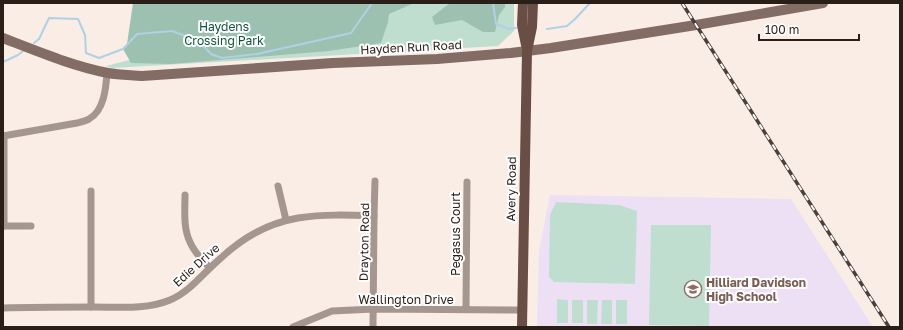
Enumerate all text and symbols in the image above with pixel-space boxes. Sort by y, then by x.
scale bar [759,16,859,42]
park label: Haydens Crossing Park [184,19,264,48]
text: 100 m [765,22,799,37]
street label: Hayden Run Road [360,37,462,57]
street label: Avery Road [503,156,519,222]
street label: Pegasus Court [448,192,463,276]
street label: Drayton Road [356,203,372,281]
street label: Edie Drive [170,240,222,290]
place label: Hilliard Davidson High School [706,275,806,304]
school or university icon: Hilliard Davidson High School [683,279,703,299]
street label: Wallington Drive [358,292,454,307]

